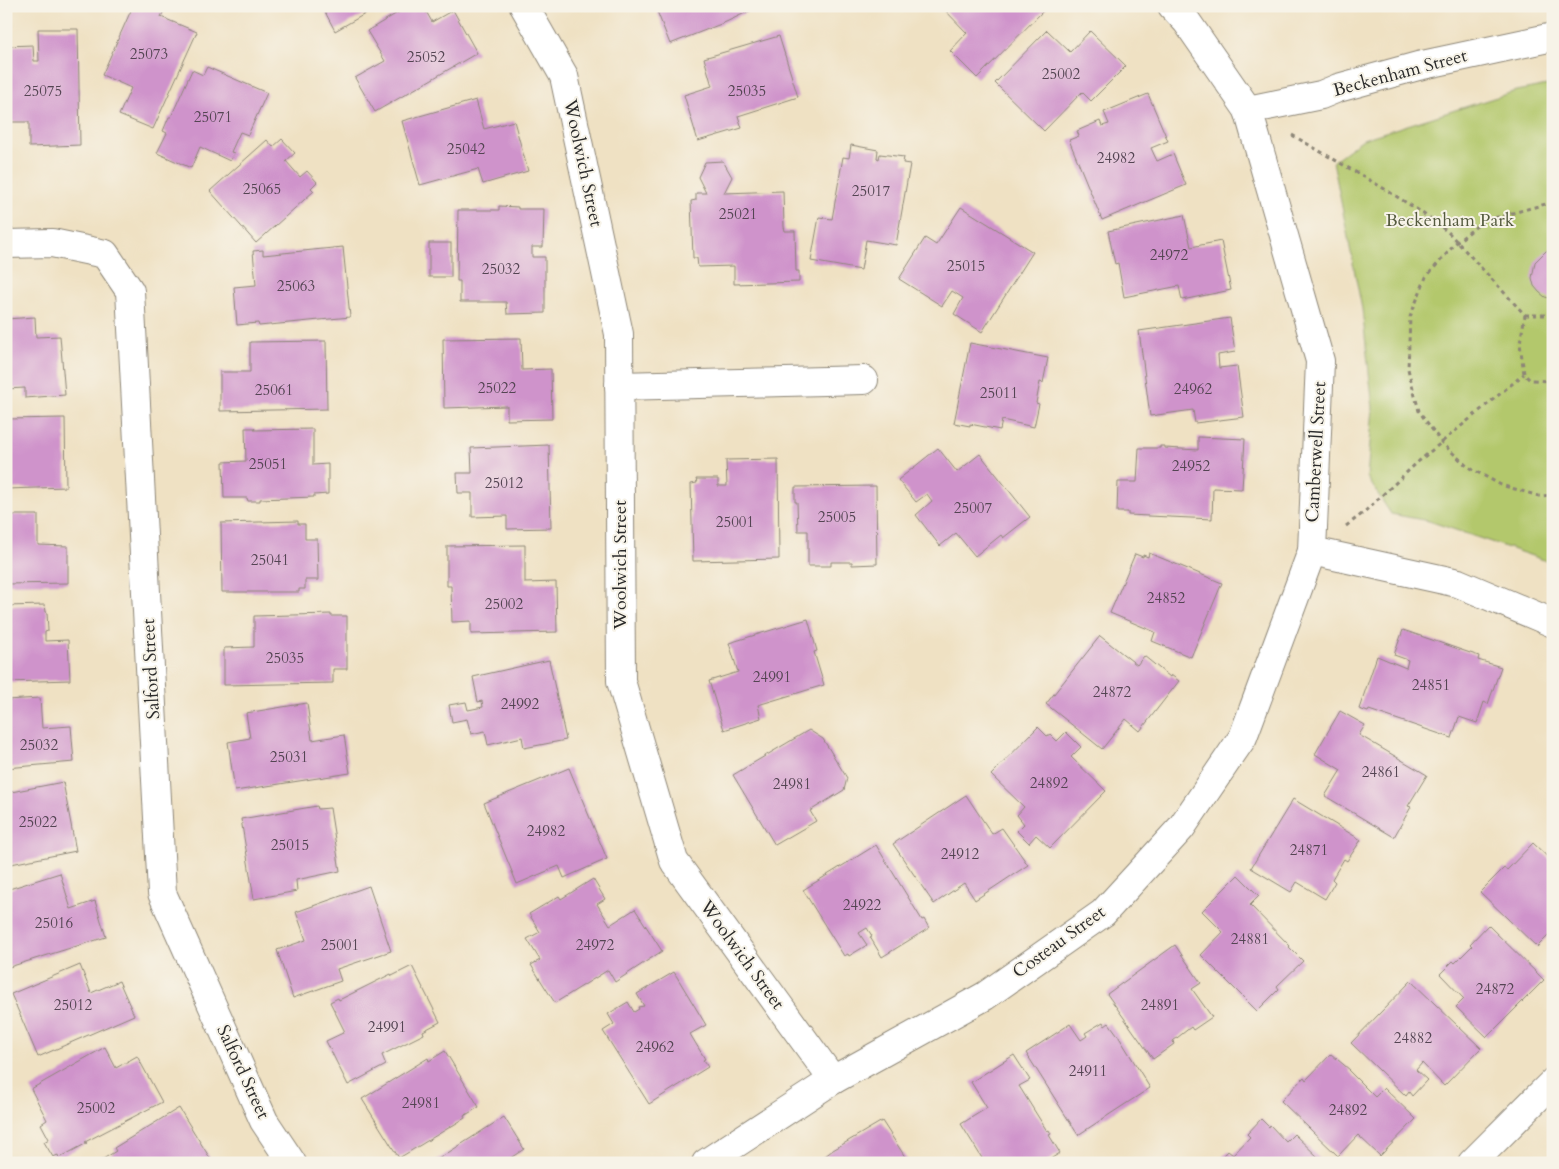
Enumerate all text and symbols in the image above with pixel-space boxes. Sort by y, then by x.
street label: Beckenham Street [1330,43,1470,103]
house number: 25073 [130,44,168,64]
house number: 25052 [407,47,446,67]
house number: 25002 [1042,64,1081,84]
house number: 25075 [24,81,62,101]
house number: 25035 [728,81,766,101]
street label: Woolwich Street [557,96,609,229]
house number: 25071 [194,107,232,127]
house number: 25042 [447,139,486,159]
house number: 24982 [1097,148,1136,168]
house number: 25065 [243,179,281,199]
house number: 25017 [852,181,891,201]
house number: 25021 [719,204,757,224]
park label: Beckenham Park [1386,208,1515,233]
house number: 24972 [1150,245,1189,265]
house number: 25015 [947,256,985,276]
house number: 25032 [482,259,521,279]
house number: 25063 [277,276,315,296]
house number: 25022 [478,378,517,398]
house number: 24962 [1174,379,1213,399]
house number: 25061 [255,380,293,400]
street label: Camberwell Street [1300,381,1332,523]
house number: 25011 [980,383,1018,403]
house number: 25051 [249,454,287,474]
house number: 24952 [1172,456,1211,476]
house number: 25012 [485,473,524,493]
house number: 25007 [954,498,993,518]
street label: Woolwich Street [608,500,633,631]
house number: 25005 [818,507,856,527]
house number: 25001 [716,512,754,532]
house number: 25041 [251,550,289,570]
house number: 24852 [1147,588,1186,608]
house number: 25002 [485,594,524,614]
street label: Salford Street [136,618,166,720]
house number: 25035 [266,648,304,668]
house number: 24991 [753,667,791,687]
house number: 24851 [1412,675,1450,695]
house number: 24872 [1093,682,1132,702]
house number: 24992 [501,694,540,714]
house number: 25032 [20,735,59,755]
house number: 25031 [270,747,308,767]
house number: 24861 [1362,762,1400,782]
house number: 24892 [1030,773,1069,793]
house number: 24981 [773,774,811,794]
house number: 25022 [19,812,58,832]
house number: 24982 [527,821,566,841]
house number: 25015 [271,835,309,855]
house number: 24871 [1290,840,1328,860]
house number: 24912 [941,844,980,864]
street label: Woolwich Street [693,894,790,1015]
house number: 24922 [843,895,882,915]
street label: Costeau Street [1007,900,1111,984]
house number: 25016 [35,913,74,933]
house number: 24881 [1231,929,1269,949]
house number: 25001 [321,935,359,955]
house number: 24972 [576,935,615,955]
house number: 24872 [1476,979,1515,999]
house number: 25012 [54,995,93,1015]
house number: 24891 [1141,995,1179,1015]
house number: 24991 [368,1017,406,1037]
street label: Salford Street [210,1021,276,1123]
house number: 24882 [1394,1028,1433,1048]
house number: 24962 [636,1037,675,1057]
house number: 24911 [1069,1061,1107,1081]
house number: 24981 [402,1093,440,1113]
house number: 25002 [77,1098,116,1118]
house number: 24892 [1329,1100,1368,1120]

